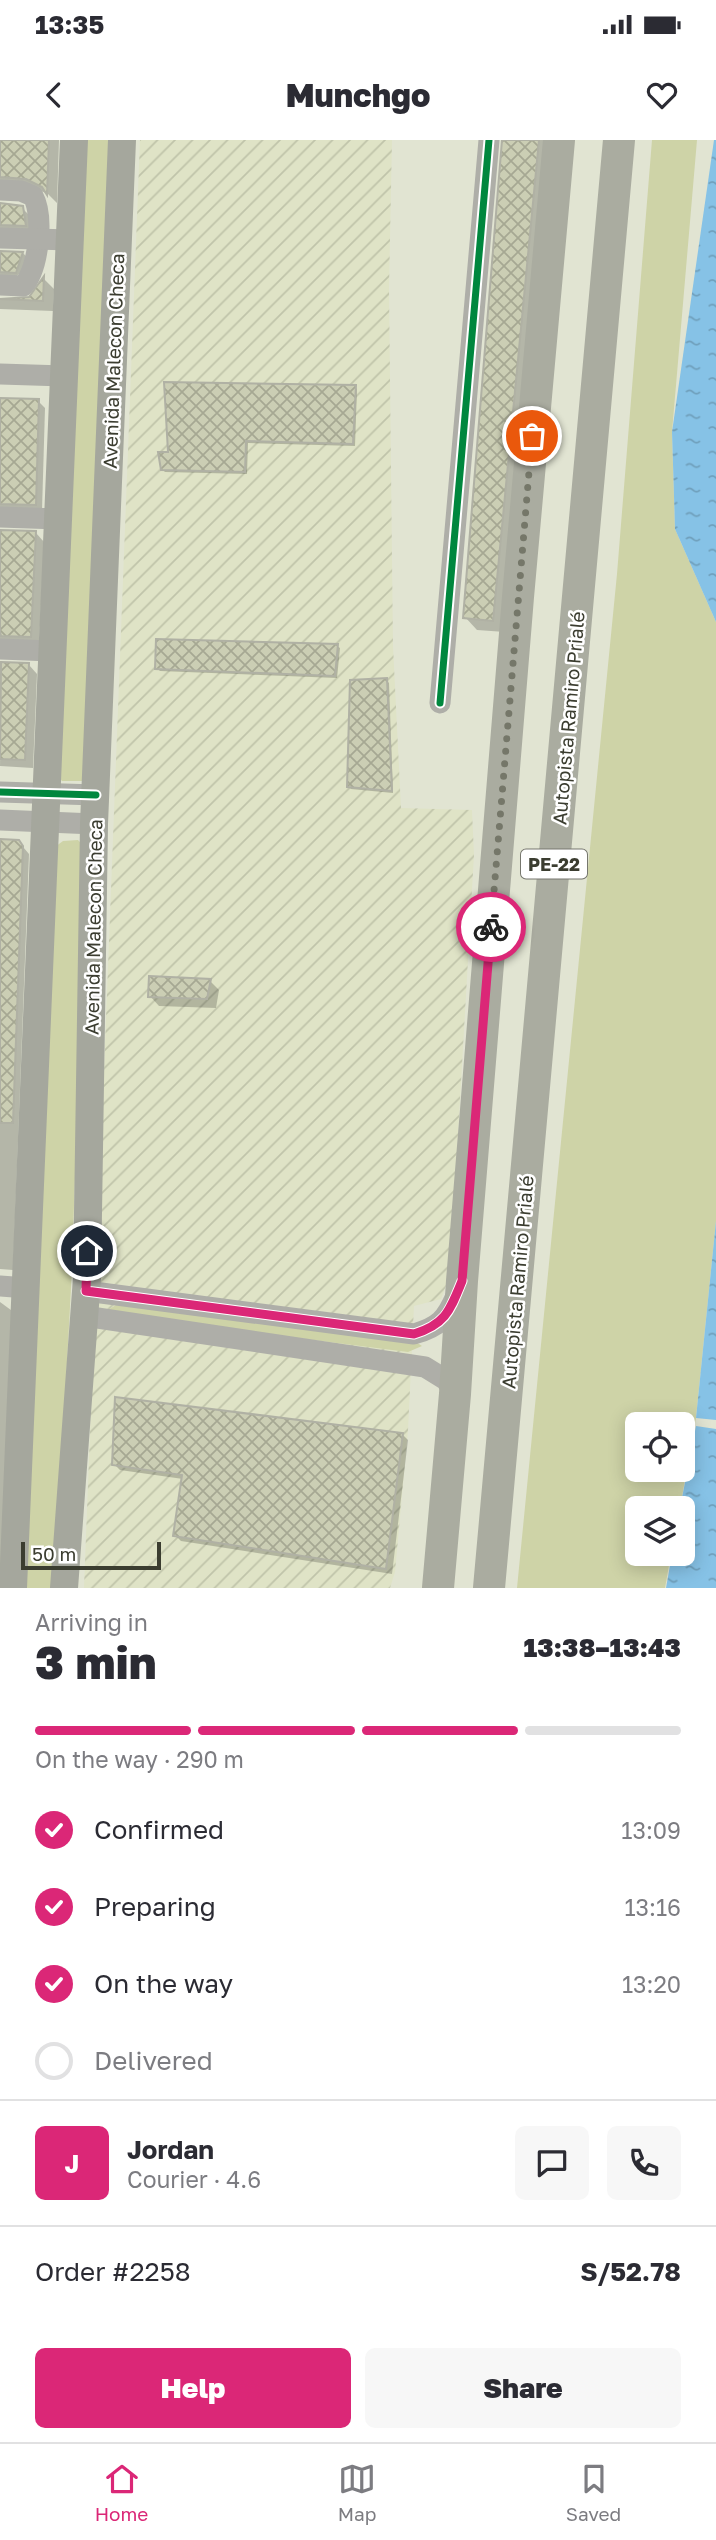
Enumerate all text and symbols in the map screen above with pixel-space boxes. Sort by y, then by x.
text: 13:35 [35,9,104,40]
icon: back [35,76,73,114]
text: Munchgo [286,76,430,114]
icon: heart [643,76,681,114]
street label: Avenida Malecon Checa [98,253,128,469]
pin [502,406,562,466]
icon: bag [513,417,551,455]
street label: Autopista Ramiro Prialé [547,610,589,826]
street label: Avenida Malecon Checa [80,819,106,1035]
road number: PE-22 [521,850,587,878]
courier [456,892,526,962]
icon: bike [472,908,510,946]
street label: Autopista Ramiro Prialé [496,1174,538,1390]
pin [57,1221,117,1281]
icon: home [68,1232,106,1270]
map controls [625,1412,695,1566]
button: locate [625,1412,695,1482]
button: layers [625,1496,695,1566]
scale bar [21,1539,161,1571]
text: 50 m [32,1542,76,1565]
text: Arriving in [35,1608,148,1636]
text: 13:38–13:43 [523,1632,681,1663]
text: 3 min [35,1634,157,1689]
text: On the way · 290 m [35,1745,244,1773]
icon: check [35,1811,73,1849]
text: Confirmed [94,1814,224,1845]
text: 13:09 [621,1816,681,1844]
icon: check [35,1888,73,1926]
text: Preparing [94,1891,216,1922]
text: 13:16 [624,1893,681,1921]
icon: check [35,1965,73,2003]
text: On the way [94,1968,233,1999]
text: 13:20 [622,1970,681,1998]
text: Delivered [94,2045,213,2076]
button: chat [515,2126,589,2200]
button: phone [607,2126,681,2200]
text: Jordan [127,2134,214,2165]
text: J [65,2148,79,2179]
text: Courier · 4.6 [127,2165,261,2193]
text: Order #2258 [35,2256,191,2287]
text: S/52.78 [580,2256,681,2287]
button: Help [35,2348,351,2428]
button: Share [365,2348,681,2428]
tab: Home [95,2460,148,2525]
tab: Map [338,2460,376,2525]
tab: Saved [566,2460,621,2525]

